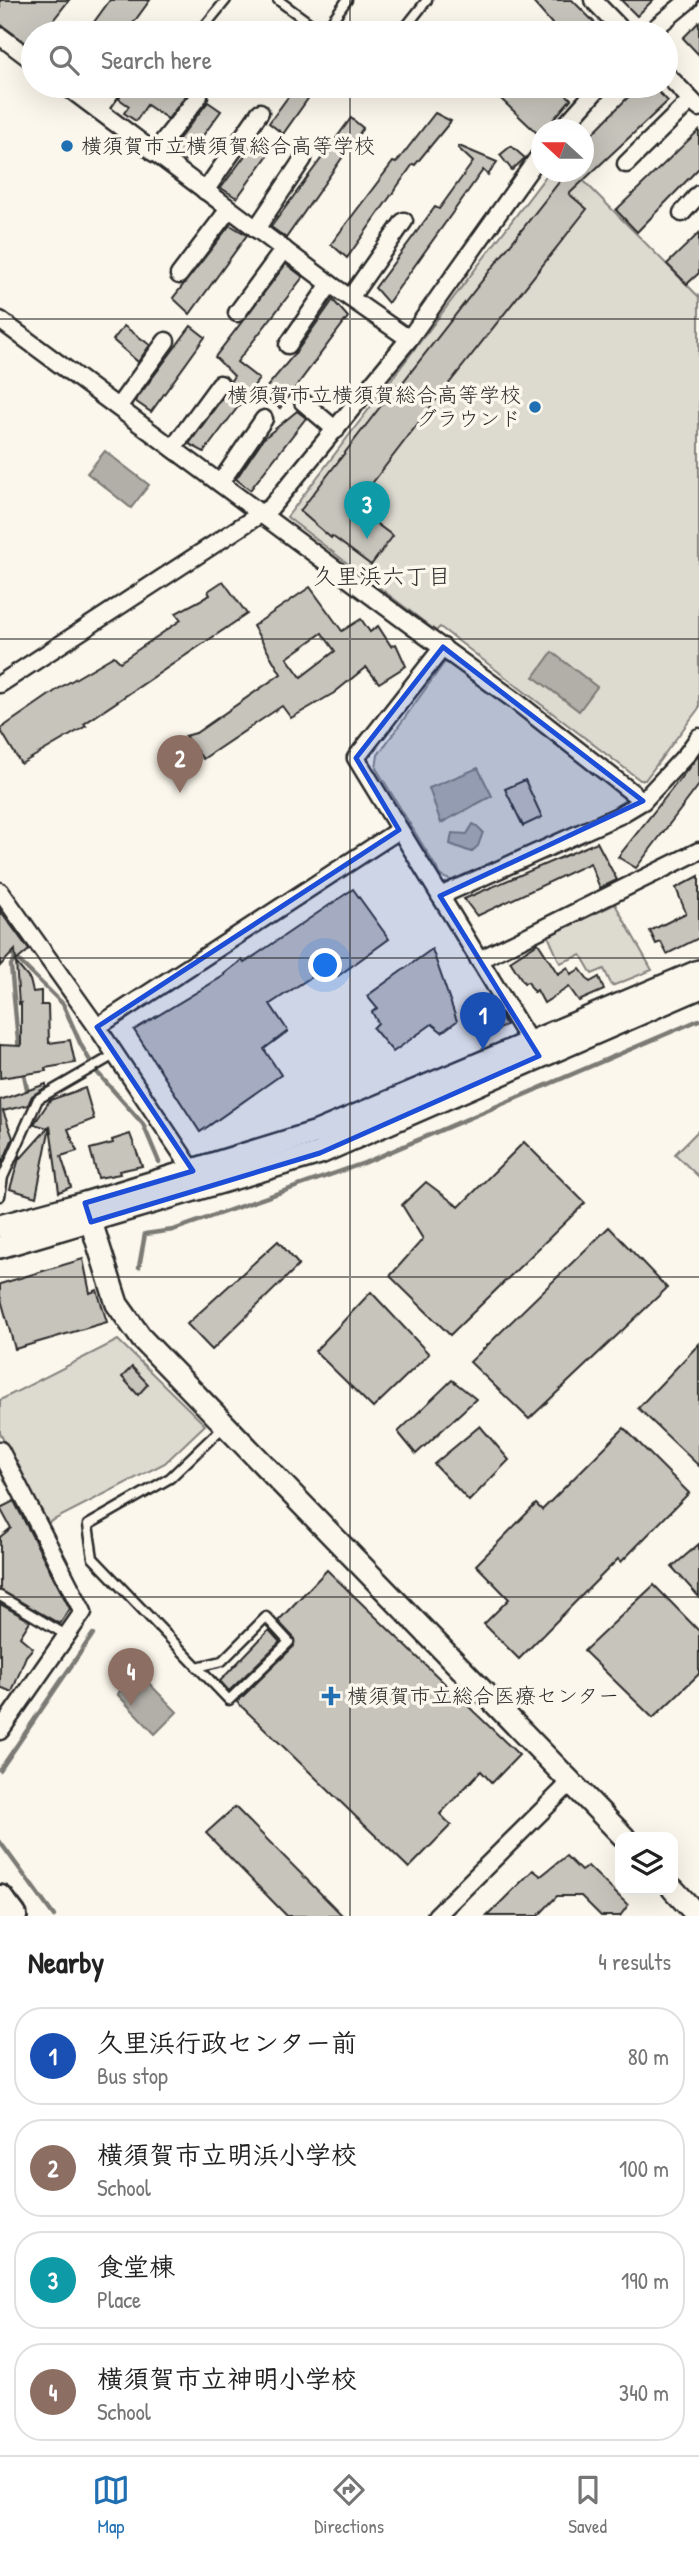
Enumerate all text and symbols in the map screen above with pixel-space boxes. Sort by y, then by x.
search box [21,21,678,98]
icon: search [45,41,83,79]
text: Search here [101,42,212,77]
north arrow [531,119,594,182]
place label: 横須賀市立横須賀総合高等学校 [81,131,375,160]
marker: 横須賀市立横須賀総合高等学校 [59,138,75,154]
place label: 横須賀市立横須賀総合高等学校 グラウンド [227,380,521,433]
marker: 横須賀市立横須賀総合高等学校 グラウンド [527,399,543,415]
pin: 3 [344,481,390,539]
district label: 久里浜六丁目 [313,560,451,591]
pin: 2 [157,735,203,793]
your location [308,948,342,982]
pin: 1 [460,992,506,1050]
pin: 4 [108,1648,154,1706]
place label: 横須賀市立総合医療センター [347,1681,619,1710]
marker: 横須賀市立総合医療センター [321,1686,341,1706]
map controls [615,1832,678,1895]
button: layers [615,1832,678,1895]
text: Nearby [28,1942,104,1982]
text: 4 results [598,1946,671,1977]
text: 久里浜行政センター前 [97,2025,357,2060]
text: 1 [49,2041,57,2072]
text: 80 m [628,2041,669,2072]
text: Bus stop [97,2060,168,2091]
text: 横須賀市立明浜小学校 [97,2137,357,2172]
text: 2 [48,2153,58,2184]
text: 100 m [619,2153,669,2184]
text: School [97,2172,151,2203]
text: 食堂棟 [97,2249,175,2284]
text: 3 [48,2265,58,2296]
text: 190 m [621,2265,669,2296]
text: Place [97,2284,141,2315]
text: 横須賀市立神明小学校 [97,2361,357,2396]
text: 4 [49,2377,57,2408]
text: 340 m [619,2377,669,2408]
text: School [97,2396,151,2427]
tab: Map [92,2471,130,2539]
tab: Directions [314,2471,384,2539]
tab: Saved [568,2471,607,2539]

